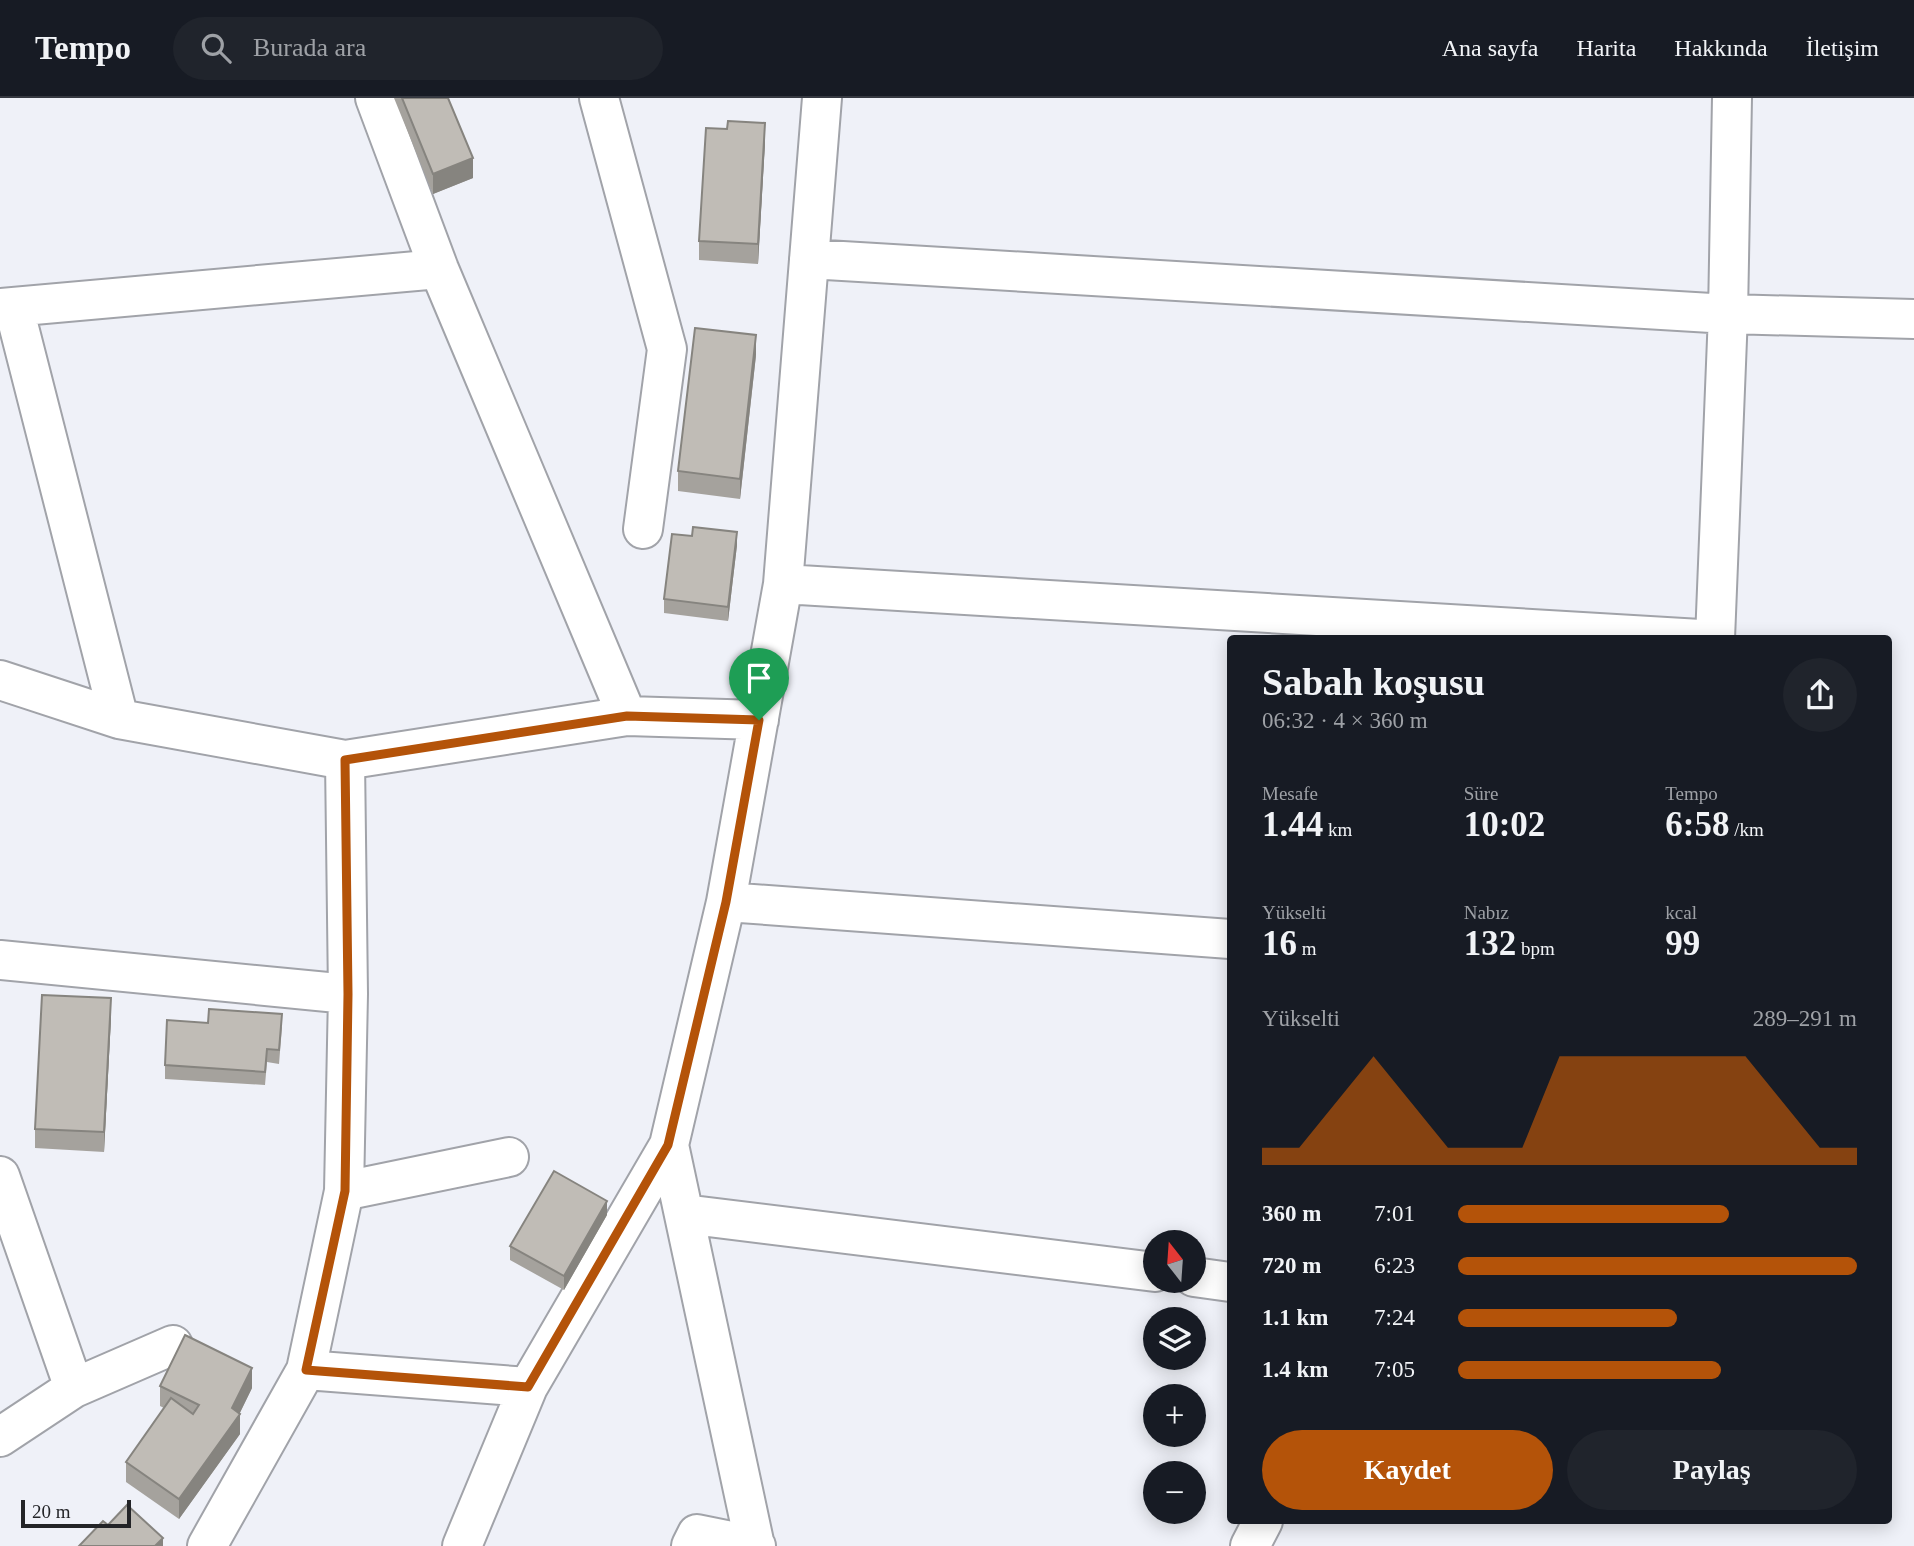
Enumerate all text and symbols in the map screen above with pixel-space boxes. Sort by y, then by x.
search box [173,17,663,80]
icon: search [197,29,235,67]
text: Tempo [35,30,131,66]
text: Burada ara [253,33,366,62]
text: Ana sayfa [1442,35,1538,61]
text: Harita [1576,35,1636,61]
text: Hakkında [1674,35,1768,61]
text: İletişim [1806,35,1879,61]
pin [729,648,789,720]
button: share [1783,658,1857,732]
icon: arrive [740,659,778,697]
text: Sabah koşusu [1262,661,1485,703]
text: 06:32 · 4 × 360 m [1262,708,1428,733]
text: Mesafe [1262,783,1318,804]
text: Süre [1464,783,1498,804]
text: Tempo [1665,783,1718,804]
text: 1.44 [1262,805,1323,844]
text: 10:02 [1464,805,1545,844]
text: 6:58 [1665,805,1729,844]
text: km [1323,819,1352,840]
text: /km [1729,819,1764,840]
text: Yükselti [1262,902,1326,923]
text: Nabız [1464,902,1509,923]
text: kcal [1665,902,1697,923]
text: 16 [1262,924,1297,963]
text: 132 [1464,924,1516,963]
text: 99 [1665,924,1700,963]
text: m [1297,938,1317,959]
text: bpm [1516,938,1555,959]
text: Yükselti [1262,1006,1340,1031]
text: 289–291 m [1753,1006,1857,1031]
text: 360 m [1262,1201,1321,1226]
text: 7:01 [1374,1201,1415,1226]
north arrow [1143,1230,1206,1293]
map controls [1143,1230,1206,1524]
text: 720 m [1262,1253,1321,1278]
text: 6:23 [1374,1253,1415,1278]
text: 1.1 km [1262,1305,1328,1330]
text: 7:24 [1374,1305,1415,1330]
button: layers [1143,1307,1206,1370]
text: 1.4 km [1262,1357,1328,1382]
text: 7:05 [1374,1357,1415,1382]
button: + [1143,1384,1206,1447]
button: Kaydet [1262,1430,1553,1510]
button: Paylaş [1567,1430,1857,1510]
button: − [1143,1461,1206,1524]
scale bar [21,1497,131,1529]
text: 20 m [32,1501,71,1522]

